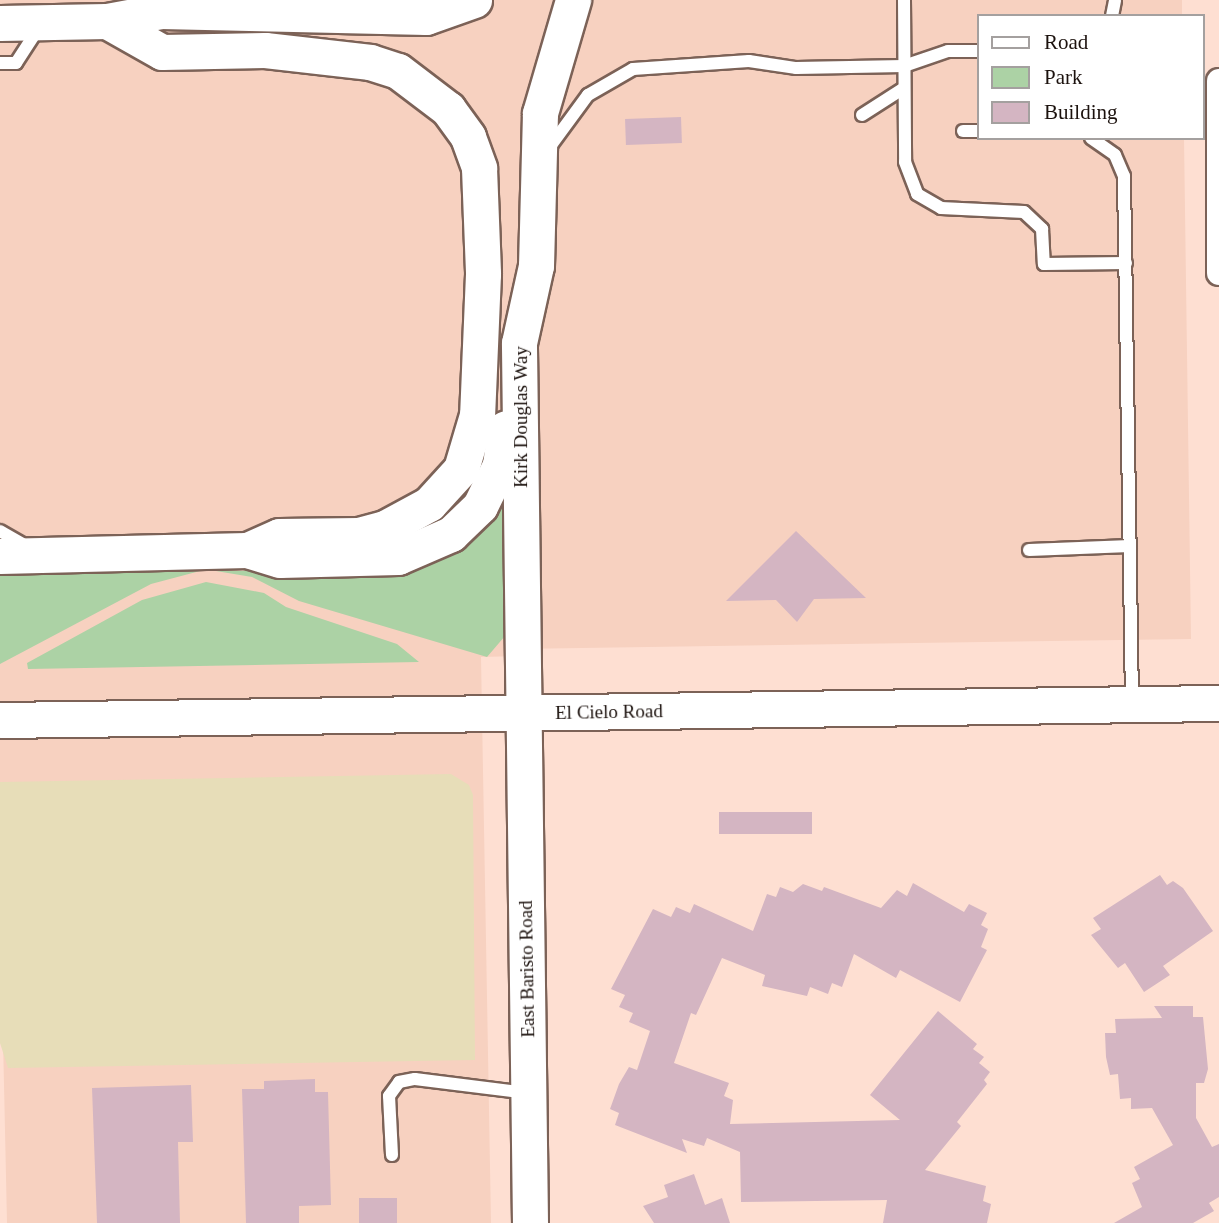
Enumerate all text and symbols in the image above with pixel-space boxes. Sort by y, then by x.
legend [978,14,1205,140]
text: Road [1044,30,1088,54]
text: Park [1044,65,1083,89]
text: Building [1044,100,1118,124]
street label: Kirk Douglas Way [510,346,532,488]
street label: El Cielo Road [555,700,663,724]
street label: East Baristo Road [514,900,540,1038]

